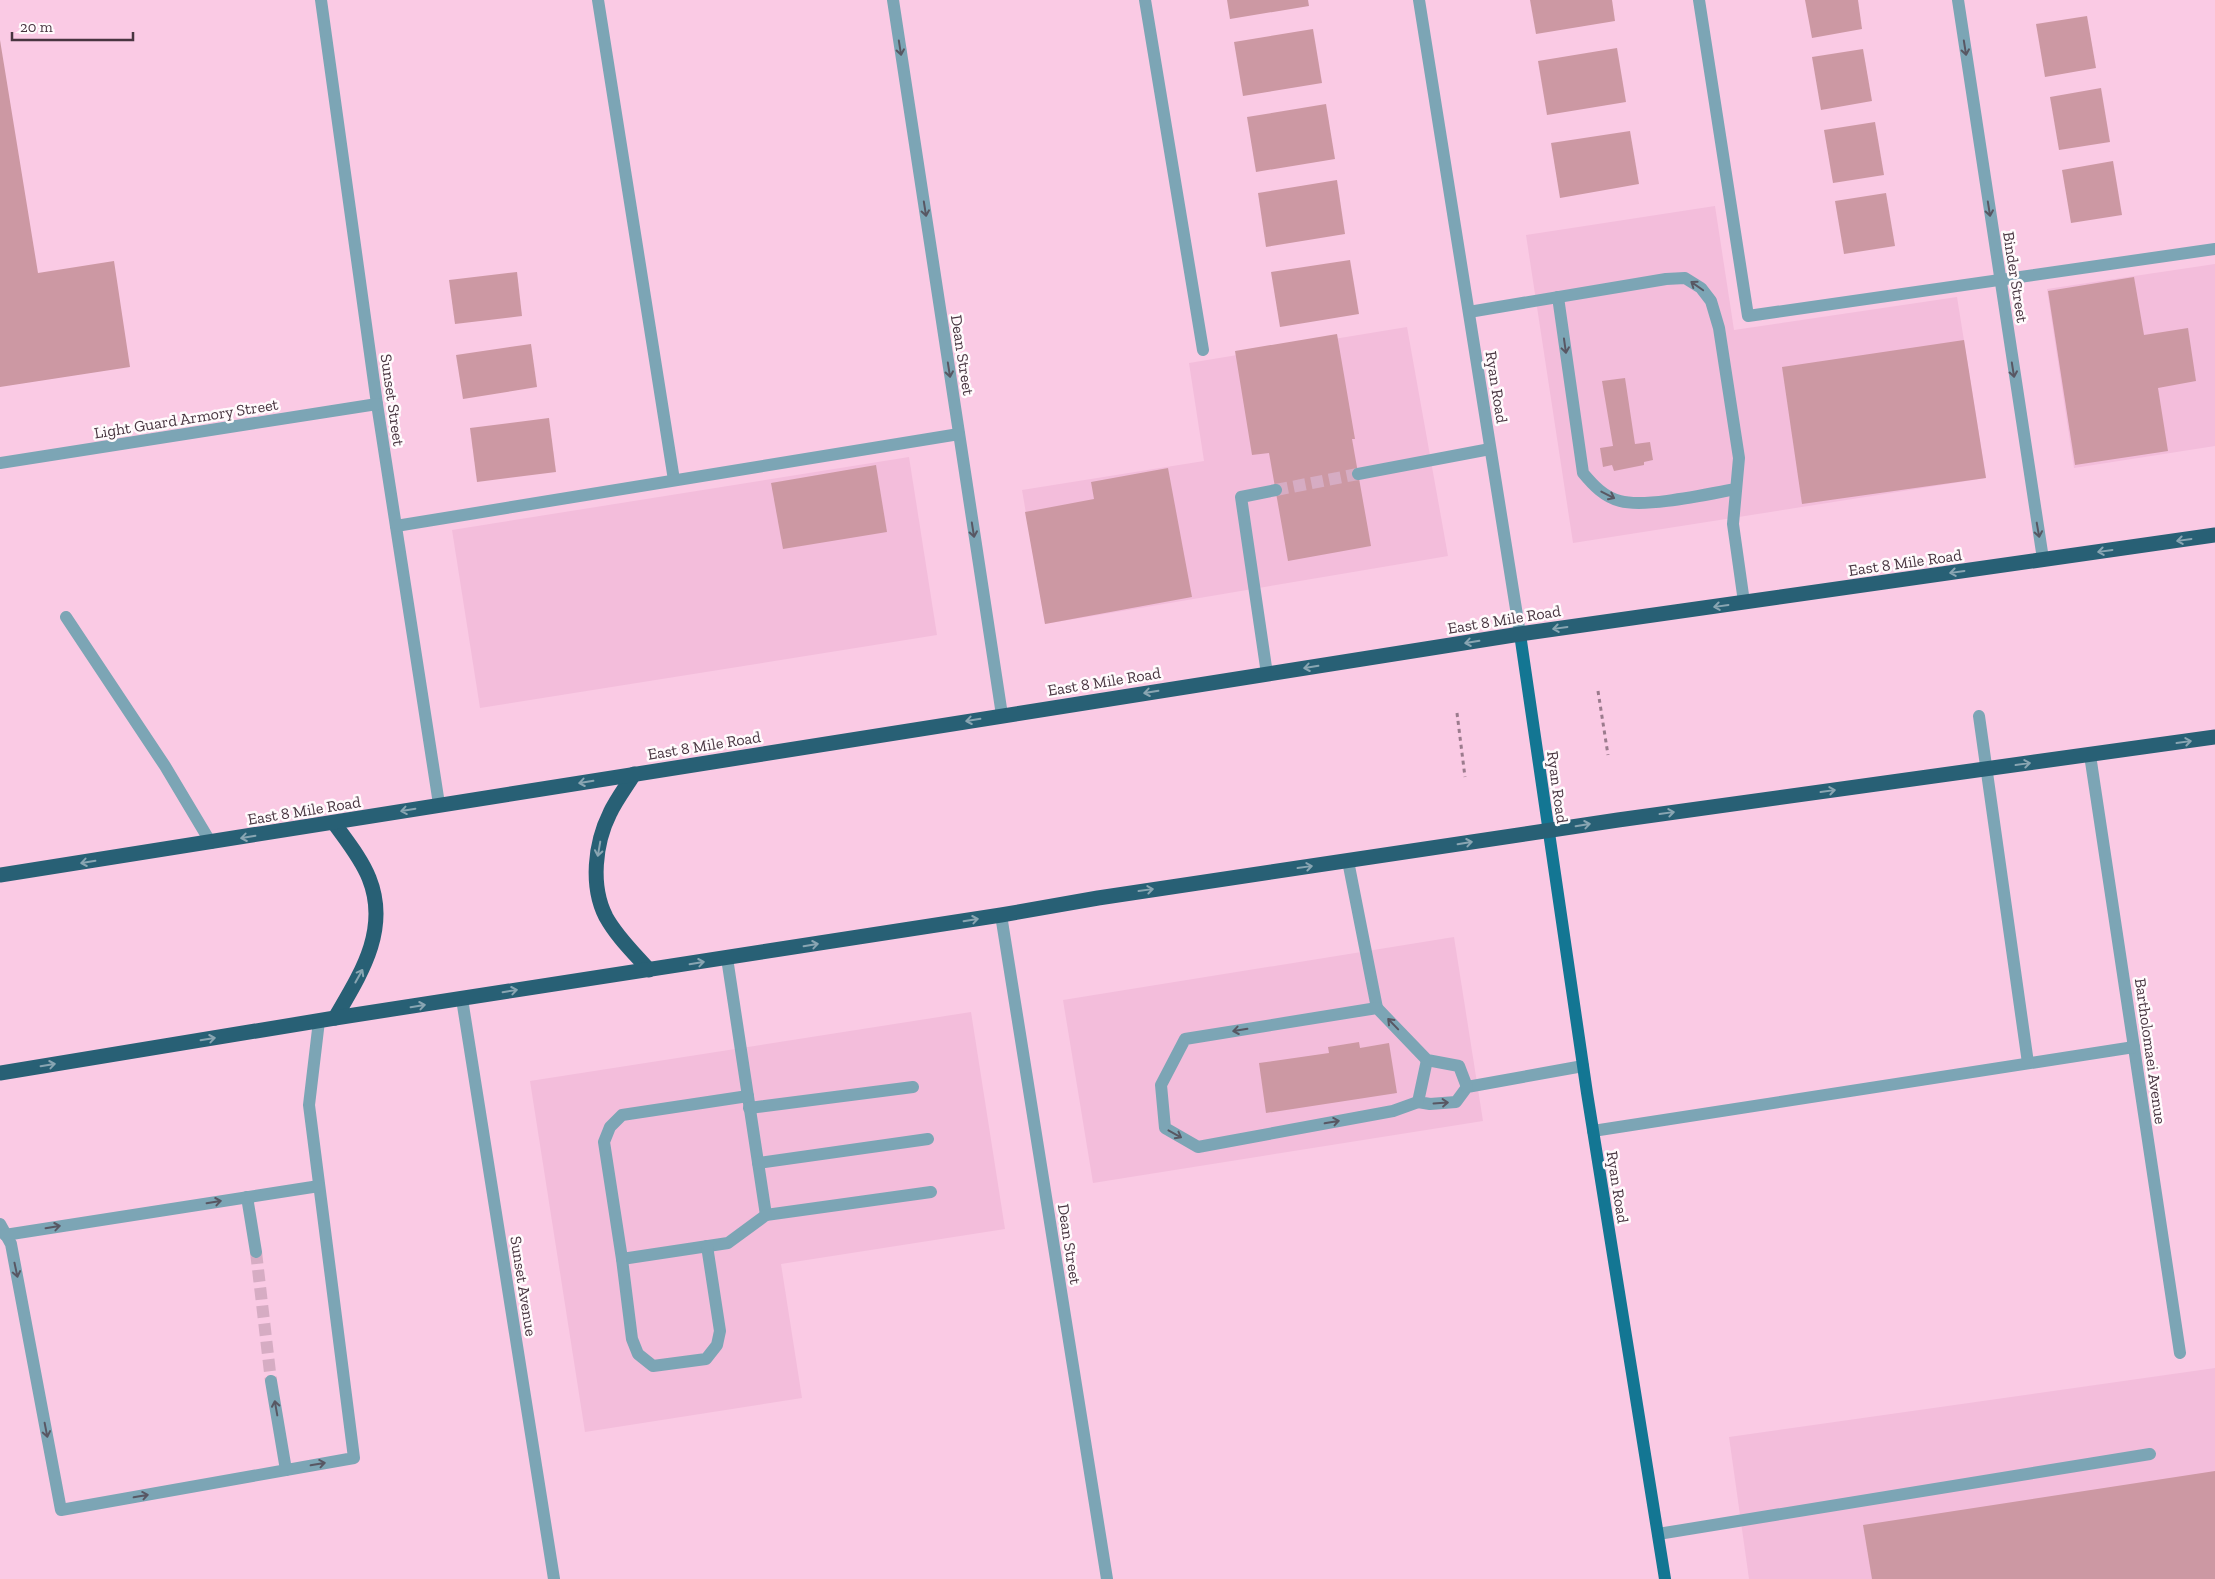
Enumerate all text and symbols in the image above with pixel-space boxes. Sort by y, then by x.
scale bar [12,10,134,42]
text: 20 m [20,18,53,36]
one-way arrow [895,40,905,56]
one-way arrow [1960,40,1970,56]
one-way arrow [920,201,930,217]
one-way arrow [1984,201,1994,217]
street label: Binder Street [1999,230,2032,324]
one-way arrow [1690,281,1704,291]
street label: Dean Street [947,313,978,397]
one-way arrow [1560,337,1570,353]
street label: Ryan Road [1481,350,1512,425]
street label: Sunset Street [377,353,408,447]
one-way arrow [944,361,954,377]
one-way arrow [2009,361,2019,377]
street label: Light Guard Armory Street [93,395,280,442]
one-way arrow [1600,491,1615,500]
one-way arrow [969,522,979,538]
one-way arrow [2034,522,2044,538]
one-way arrow [2176,535,2192,545]
street label: East 8 Mile Road [1847,545,1963,580]
one-way arrow [2097,546,2113,556]
one-way arrow [1949,567,1965,577]
street label: East 8 Mile Road [1446,601,1562,638]
one-way arrow [1713,601,1729,611]
one-way arrow [1552,624,1568,634]
one-way arrow [1464,637,1480,647]
one-way arrow [1303,662,1319,672]
street label: East 8 Mile Road [1046,663,1162,700]
one-way arrow [1143,687,1159,697]
one-way arrow [965,715,981,725]
street label: East 8 Mile Road [646,727,762,764]
one-way arrow [2176,736,2192,746]
street label: Ryan Road [1543,750,1572,825]
one-way arrow [2015,759,2031,769]
one-way arrow [578,777,594,787]
one-way arrow [1819,786,1835,796]
street label: East 8 Mile Road [246,792,362,829]
one-way arrow [401,805,417,815]
one-way arrow [1658,808,1674,818]
one-way arrow [1575,820,1591,830]
one-way arrow [240,832,256,842]
one-way arrow [1457,838,1473,848]
one-way arrow [593,841,603,857]
one-way arrow [80,857,96,867]
one-way arrow [1296,862,1312,872]
one-way arrow [1138,885,1154,895]
one-way arrow [963,914,979,924]
one-way arrow [802,939,818,949]
one-way arrow [689,957,705,967]
one-way arrow [355,969,364,984]
street label: Bartholomaei Avenue [2131,977,2170,1125]
one-way arrow [502,986,518,996]
one-way arrow [409,1000,425,1010]
one-way arrow [1387,1018,1399,1031]
one-way arrow [1232,1026,1248,1036]
one-way arrow [200,1034,216,1044]
one-way arrow [40,1060,56,1070]
one-way arrow [1433,1099,1449,1108]
one-way arrow [1324,1117,1340,1127]
one-way arrow [1167,1130,1182,1139]
street label: Ryan Road [1602,1150,1633,1225]
one-way arrow [206,1197,222,1207]
street label: Dean Street [1054,1202,1085,1286]
one-way arrow [45,1222,61,1232]
street label: Sunset Avenue [506,1235,541,1337]
one-way arrow [12,1261,21,1277]
one-way arrow [270,1401,280,1417]
one-way arrow [42,1421,52,1437]
one-way arrow [310,1459,326,1469]
one-way arrow [133,1490,149,1500]

